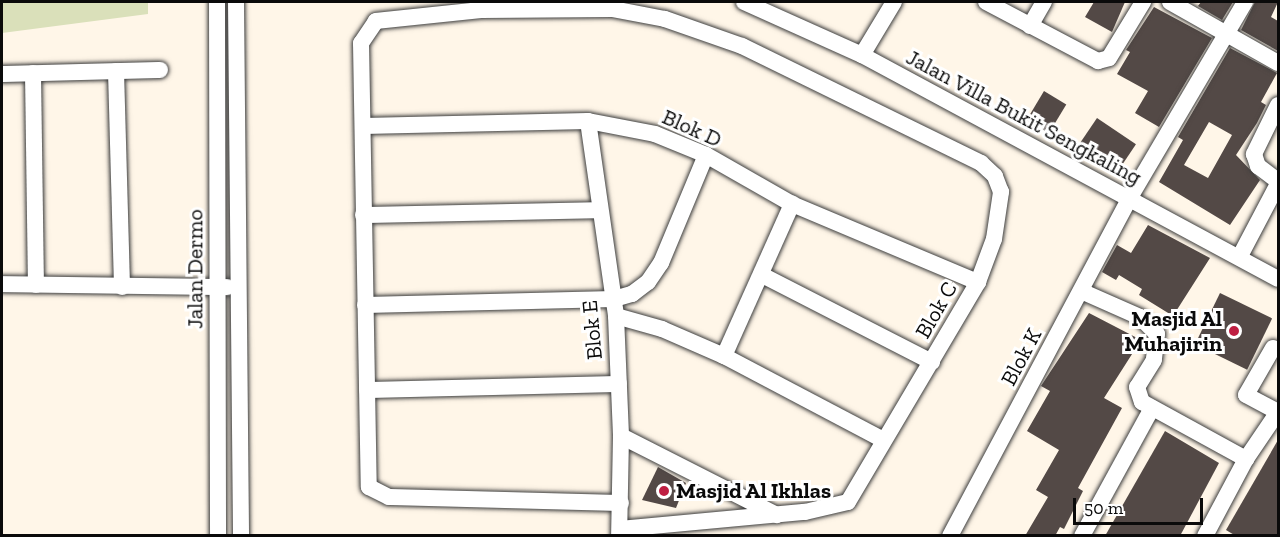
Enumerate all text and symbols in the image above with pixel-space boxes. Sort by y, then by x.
street label: Jalan Villa Bukit Sengkaling [902,44,1146,190]
street label: Blok D [658,103,726,153]
street label: Jalan Dermo [182,209,208,329]
street label: Blok C [909,277,963,343]
street label: Blok E [576,299,608,361]
place label: Masjid Al Muhajirin [1124,305,1222,356]
street label: Blok K [995,324,1047,390]
marker: Masjid Al Muhajirin [1227,324,1241,338]
place label: Masjid Al Ikhlas [676,478,832,504]
marker: Masjid Al Ikhlas [657,484,671,498]
scale bar [1076,486,1206,524]
text: 50 m [1084,497,1123,519]

